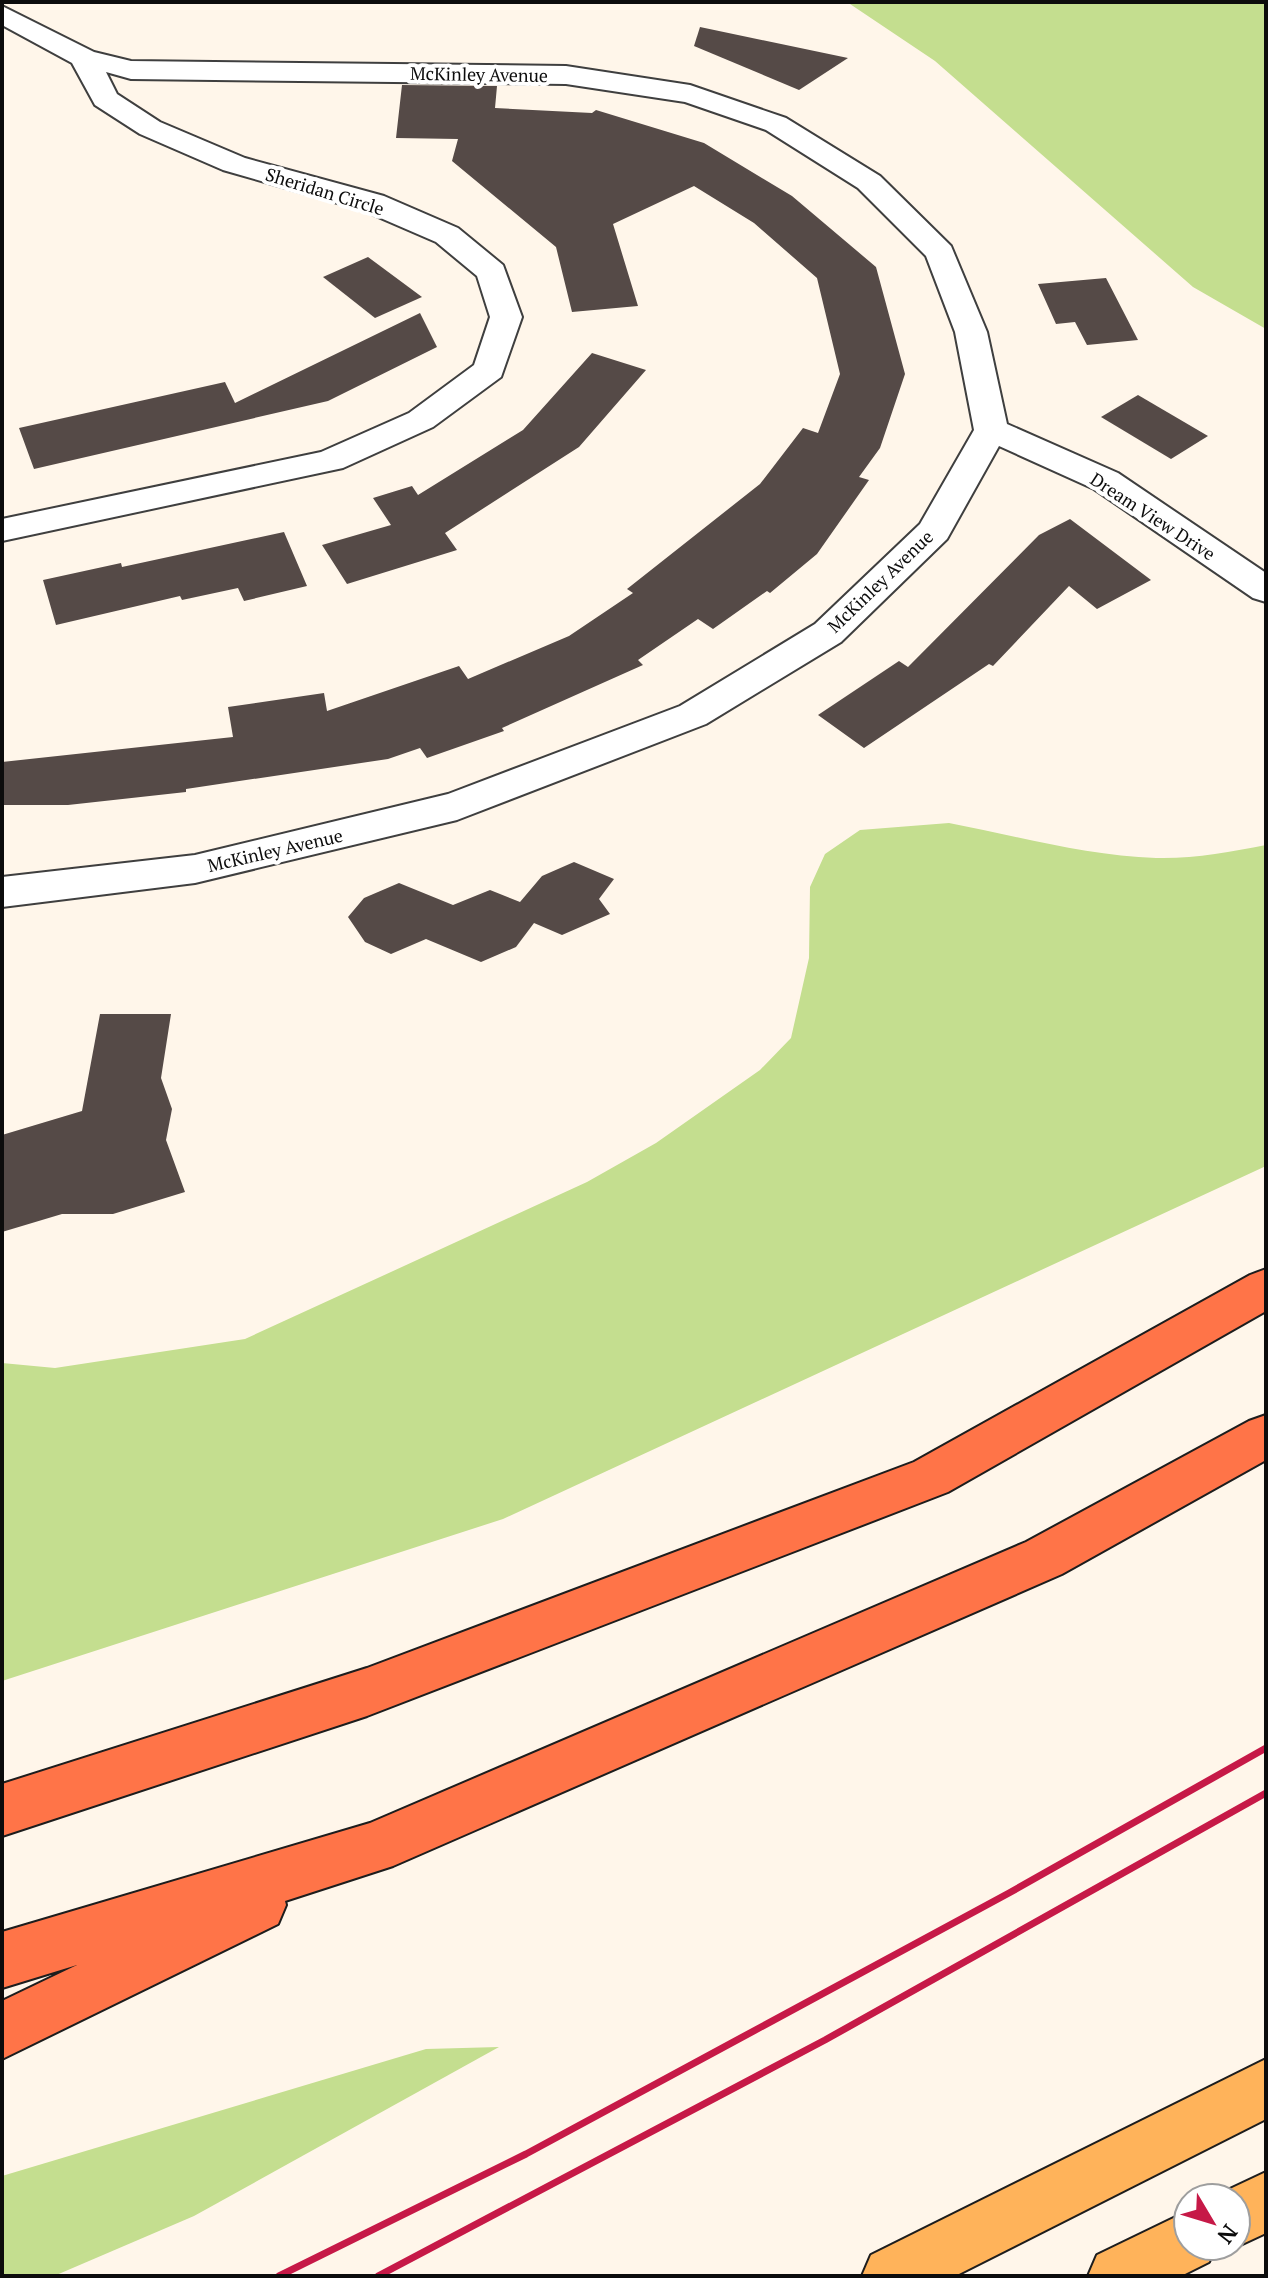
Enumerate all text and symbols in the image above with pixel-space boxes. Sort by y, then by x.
street label: McKinley Avenue [410,61,548,87]
street label: Sheridan Circle [263,162,387,220]
street label: Dream View Drive [1086,467,1220,565]
street label: McKinley Avenue [822,524,938,638]
street label: McKinley Avenue [205,823,345,877]
north arrow [1172,2182,1252,2262]
text: N [1211,2219,1245,2250]

